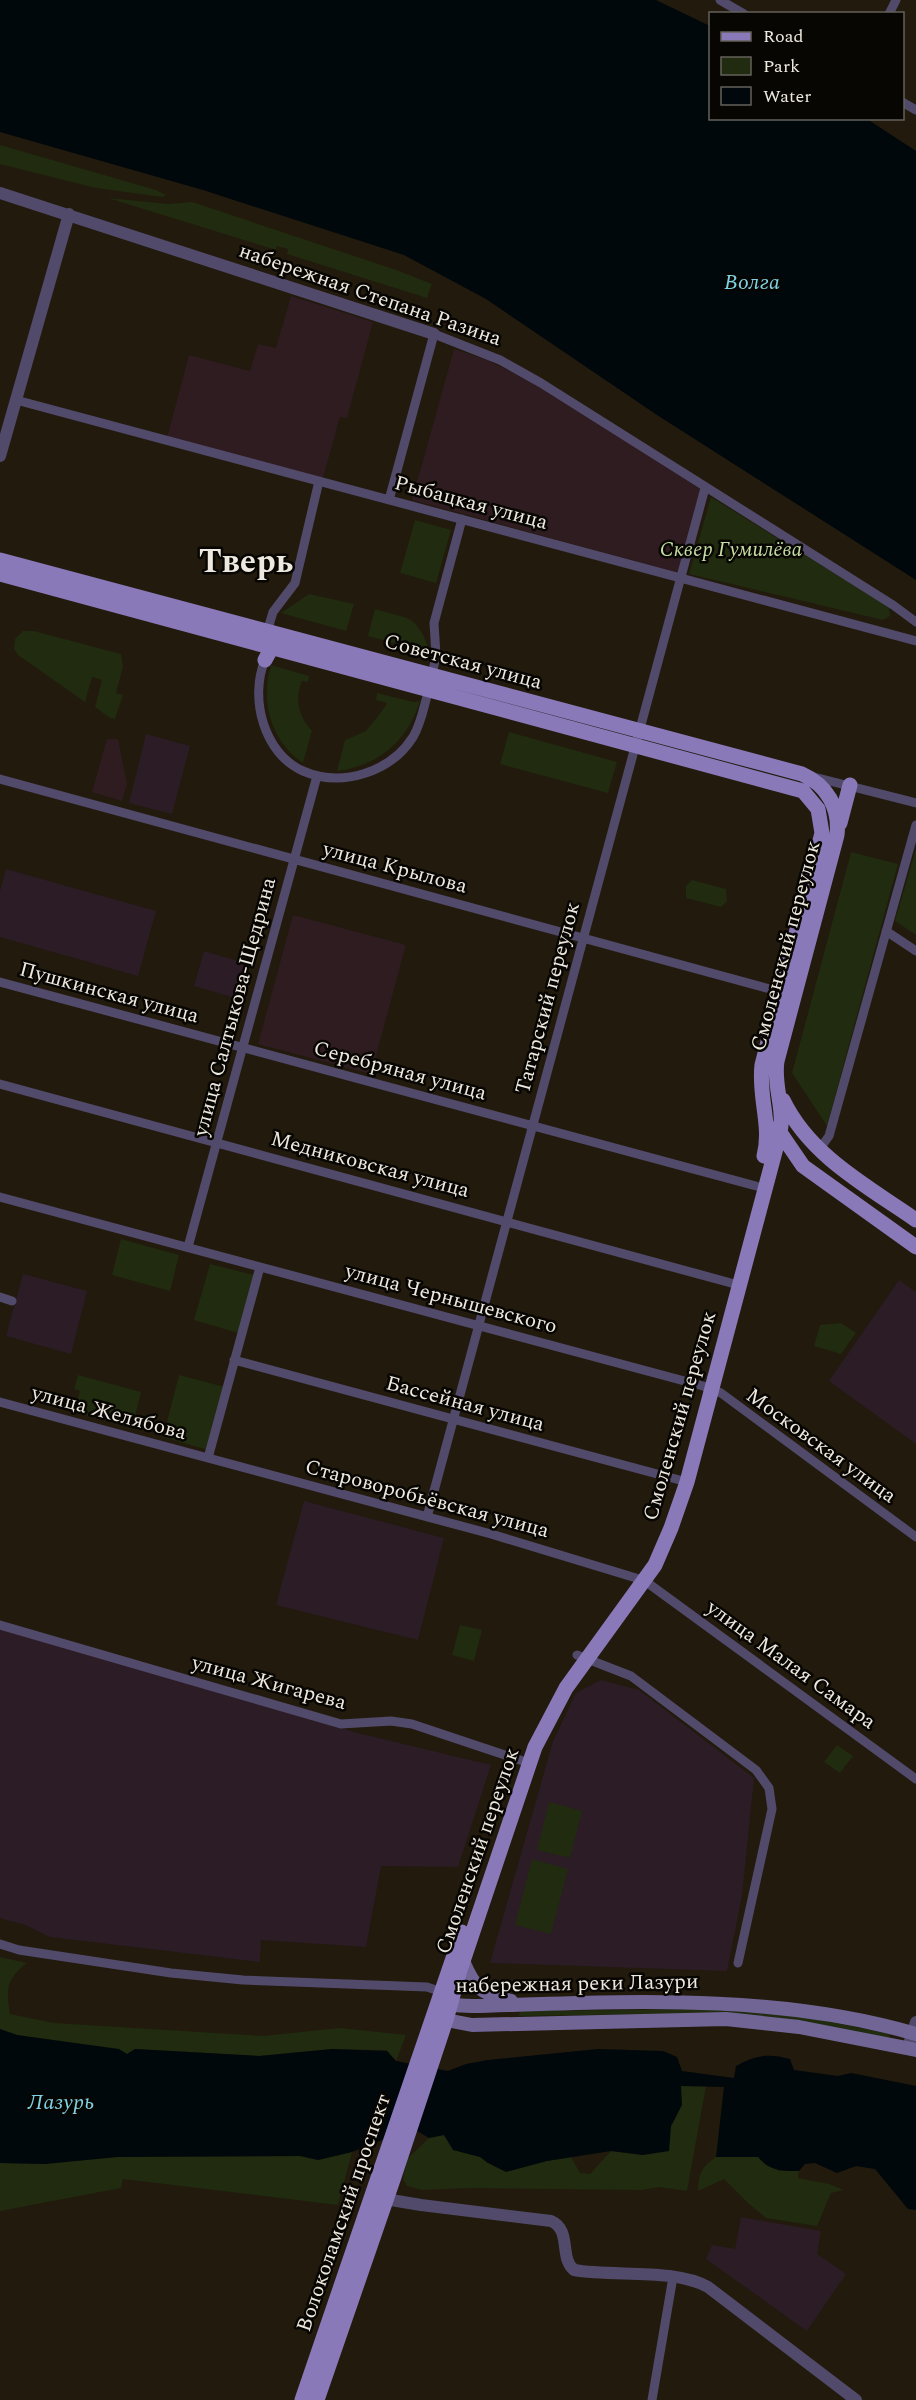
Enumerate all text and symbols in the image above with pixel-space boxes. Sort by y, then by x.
legend [709,12,904,120]
text: Road [763,23,804,50]
text: Park [763,53,800,80]
text: Water [763,83,811,110]
street label: набережная Степана Разина [234,235,506,355]
water label: Волга [724,266,780,299]
street label: Рыбацкая улица [391,467,552,539]
park label: Сквер Гумилёва [660,534,803,566]
district label: Тверь [199,537,294,587]
street label: Советская улица [380,626,546,699]
street label: улица Крылова [318,833,471,903]
street label: Смоленский переулок [743,837,830,1055]
street label: улица Салтыкова-Щедрина [185,873,285,1141]
street label: Татарский переулок [507,898,589,1098]
street label: Пушкинская улица [16,954,203,1033]
street label: Серебряная улица [310,1033,491,1110]
street label: Медниковская улица [267,1123,474,1207]
street label: улица Чернышевского [340,1255,561,1343]
street label: Смоленский переулок [635,1307,725,1524]
street label: Бассейная улица [382,1367,549,1441]
street label: улица Желябова [27,1377,191,1449]
street label: Московская улица [739,1380,904,1512]
street label: Староворобьёвская улица [301,1451,553,1547]
street label: улица Малая Самара [699,1592,883,1738]
street label: улица Жигарева [187,1647,351,1719]
street label: Смоленский переулок [428,1743,528,1959]
street label: набережная реки Лазури [455,1966,699,2002]
water label: Лазурь [27,2086,94,2119]
street label: Волоколамский проспект [288,2090,400,2336]

